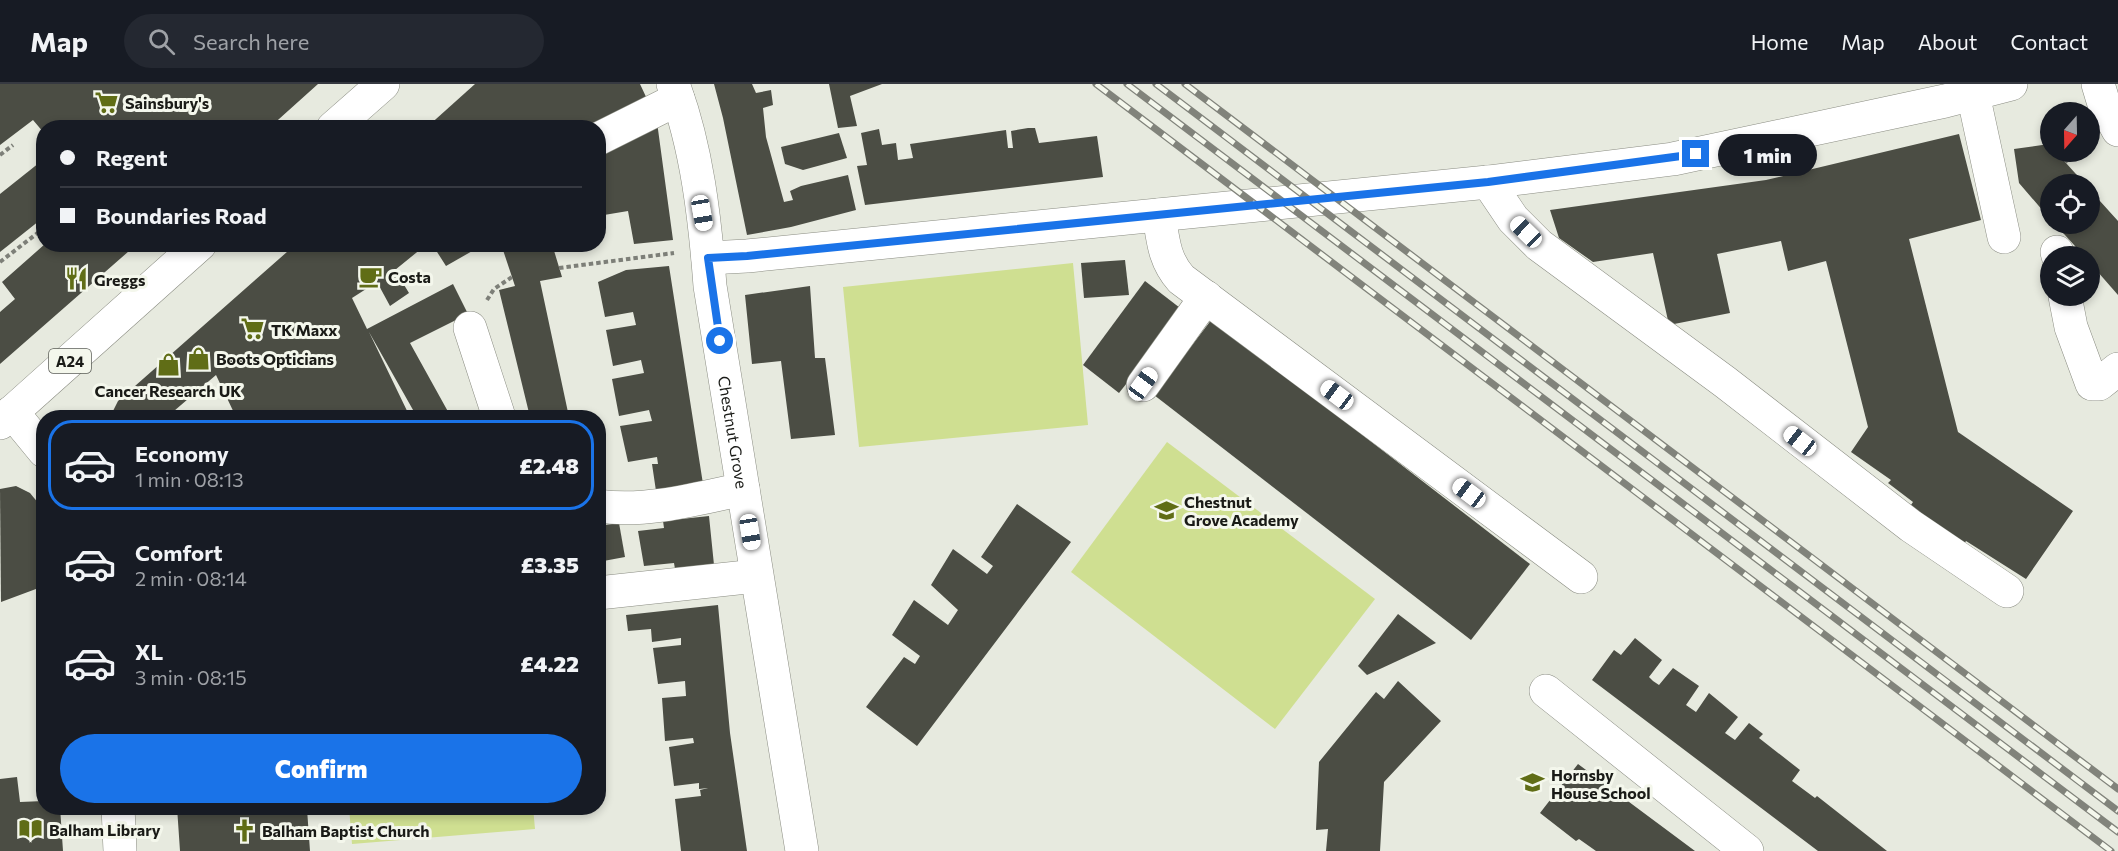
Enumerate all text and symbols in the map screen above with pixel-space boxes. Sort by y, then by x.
search box [124,14,544,68]
text: Map [30,24,88,58]
icon: search [145,25,178,58]
text: Search here [193,28,309,55]
text: Home [1751,29,1808,54]
text: Map [1841,29,1885,54]
text: About [1918,29,1977,54]
text: Contact [2010,29,2088,54]
supermarket icon: Sainsbury's [94,89,120,115]
place label: Sainsbury's [125,93,209,112]
north arrow [2040,102,2100,162]
map controls [2040,102,2100,306]
callout: 1 min [1717,133,1816,175]
route end [1682,140,1709,167]
text: 1 min [1743,143,1792,167]
text: Regent [96,144,167,171]
button: locate [2040,174,2100,234]
car [690,194,714,232]
text: Boundaries Road [96,202,267,229]
car [1507,213,1545,251]
button: layers [2040,246,2100,306]
cafe icon: Costa [357,263,383,289]
restaurant icon: Greggs [63,266,89,292]
place label: Costa [388,267,431,286]
place label: Greggs [94,270,146,289]
supermarket icon: TK Maxx [240,316,266,342]
place label: TK Maxx [271,320,337,339]
route start [706,327,733,354]
shop icon: Boots Opticians [185,345,211,371]
road number: A24 [49,349,91,373]
place label: Boots Opticians [216,349,334,368]
shop icon: Cancer Research UK [155,352,181,378]
car [1125,364,1161,404]
street label: Chestnut Grove [715,374,752,490]
car [1317,377,1357,413]
place label: Cancer Research UK [95,381,241,400]
car [1780,423,1820,459]
icon: car [63,438,117,492]
text: Economy [135,440,229,467]
text: £2.48 [519,452,579,479]
text: 1 min · 08:13 [135,467,244,491]
car [1449,475,1489,511]
place label: Chestnut Grove Academy [1184,492,1299,529]
school or university icon: Chestnut Grove Academy [1153,497,1179,523]
car [738,513,762,551]
icon: car [63,537,117,591]
text: Comfort [135,539,223,566]
text: £3.35 [521,551,579,578]
text: 2 min · 08:14 [135,566,247,590]
icon: car [63,636,117,690]
text: XL [135,638,163,665]
text: £4.22 [520,650,579,677]
text: 3 min · 08:15 [135,665,247,689]
button: Confirm [60,734,582,803]
place label: Hornsby House School [1551,765,1651,802]
school or university icon: Hornsby House School [1520,770,1546,796]
library icon: Balham Library [18,816,44,842]
church icon: Balham Baptist Church [231,817,257,843]
place label: Balham Library [49,820,161,839]
place label: Balham Baptist Church [262,821,430,840]

